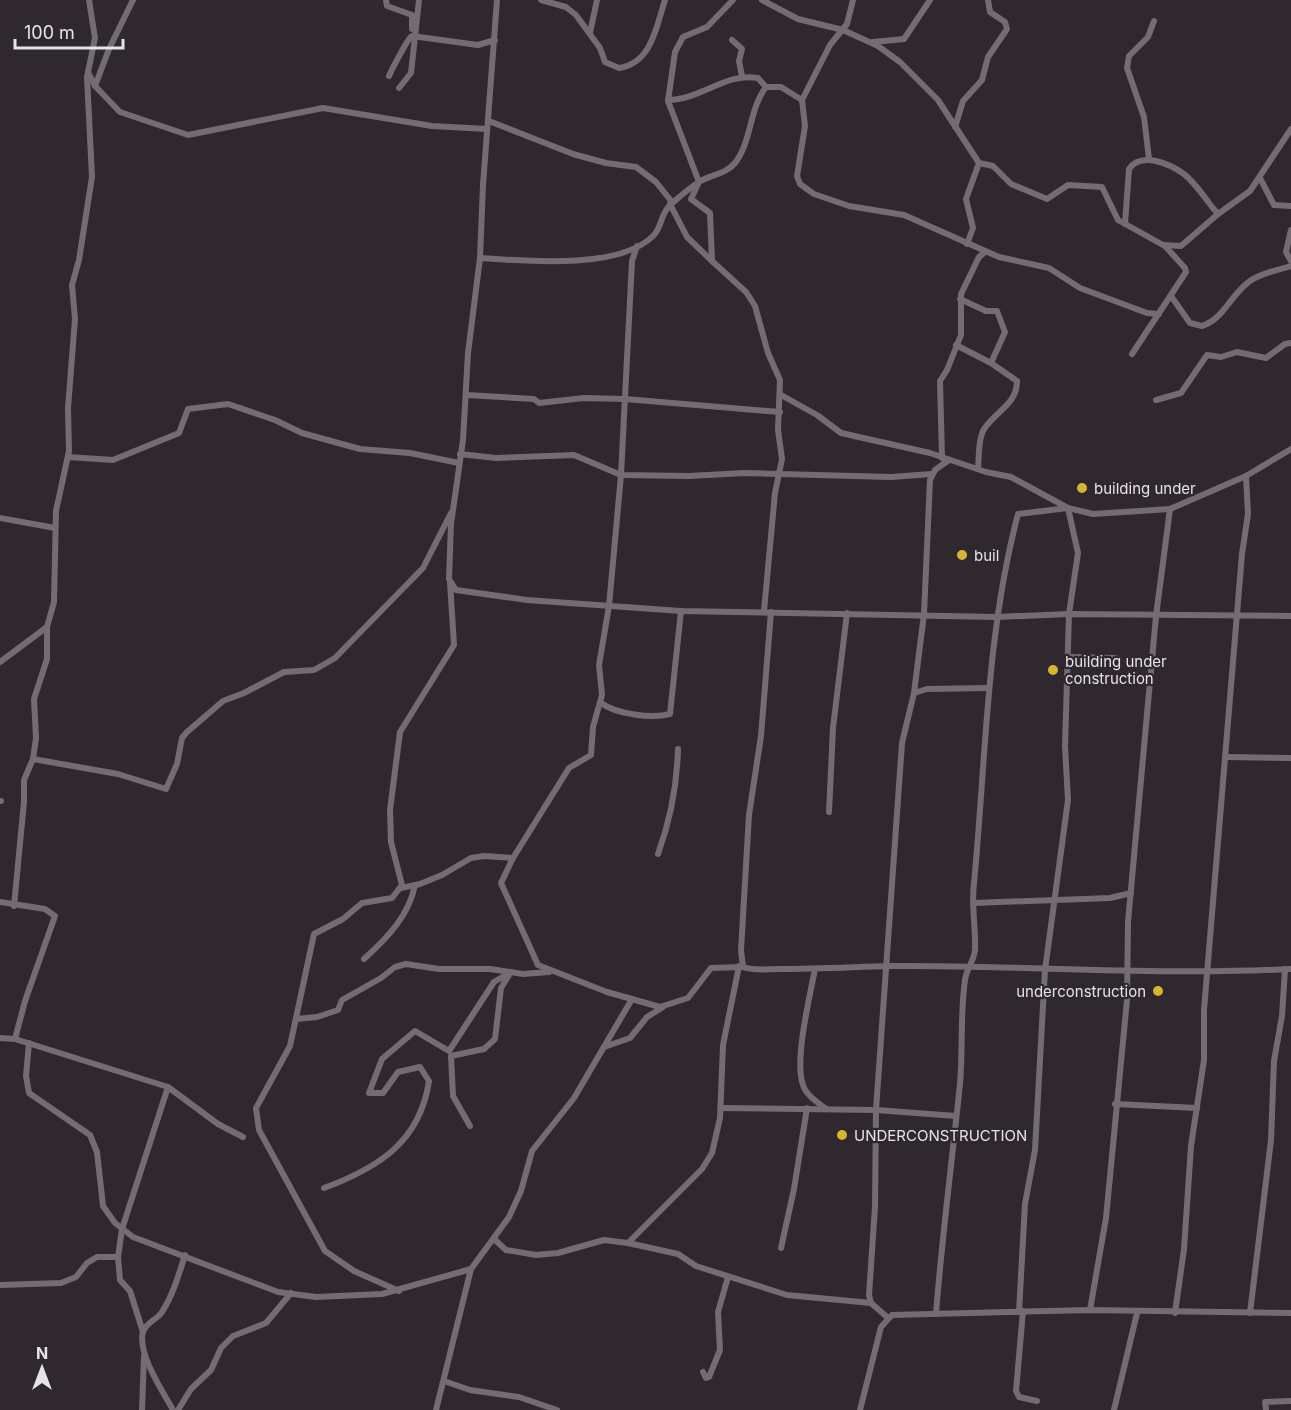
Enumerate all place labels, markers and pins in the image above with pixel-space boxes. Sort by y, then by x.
place label: building under [1094,479,1196,498]
marker: building under [1075,481,1089,495]
place label: buil [974,546,999,565]
marker: buil [955,548,969,562]
place label: building under construction [1065,652,1167,688]
marker: building under construction [1046,663,1060,677]
place label: underconstruction [1016,982,1146,1001]
marker: underconstruction [1151,984,1165,998]
place label: UNDERCONSTRUCTION [854,1126,1027,1145]
marker: UNDERCONSTRUCTION [835,1128,849,1142]

